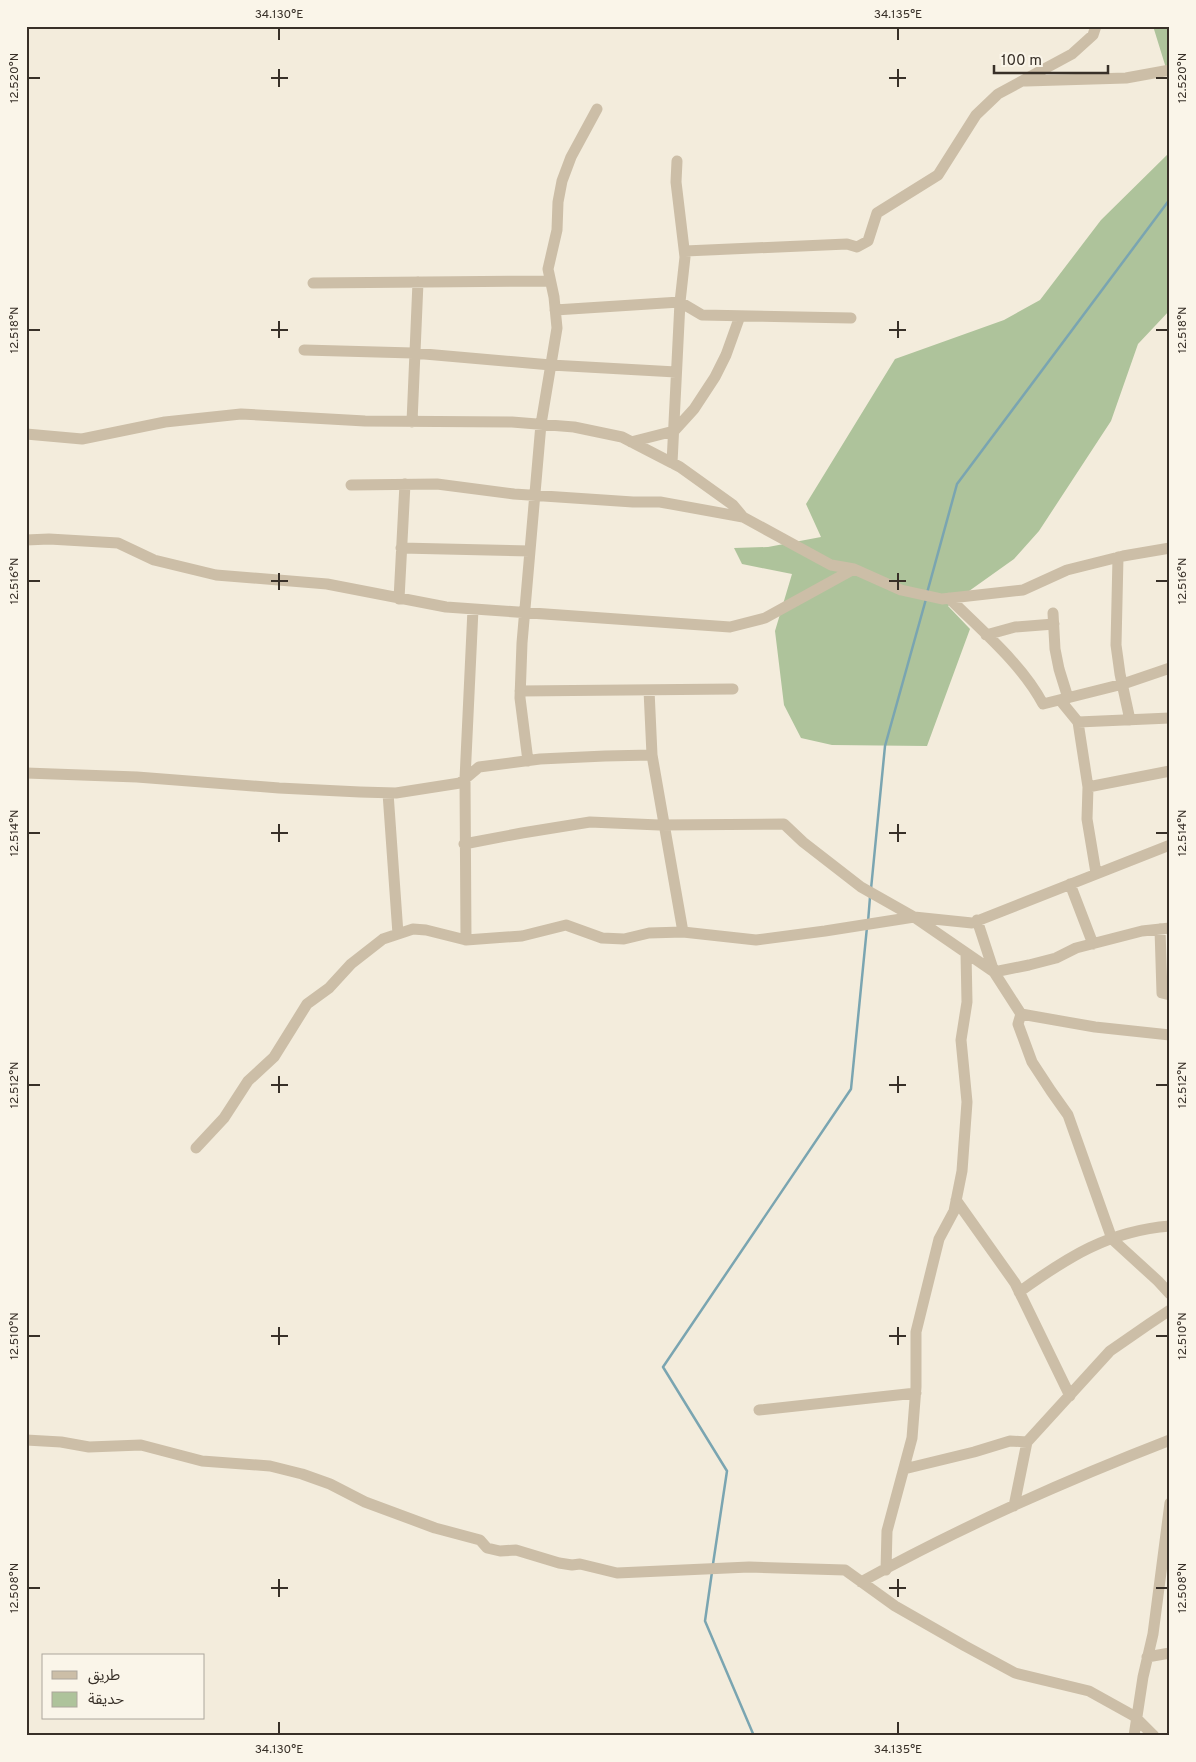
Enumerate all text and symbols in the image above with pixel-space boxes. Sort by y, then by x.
text: 34.130°E [255,7,303,23]
text: 34.135°E [874,7,922,23]
scale bar [994,42,1107,74]
text: 100 m [1001,52,1042,71]
text: 12.520°N [7,53,23,103]
text: 12.520°N [1175,53,1191,103]
text: 12.518°N [7,306,23,354]
text: 12.518°N [1175,306,1191,354]
text: 12.516°N [7,557,23,605]
text: 12.516°N [1175,557,1191,605]
text: 12.514°N [7,809,23,857]
text: 12.514°N [1175,809,1191,857]
text: 12.512°N [7,1061,23,1109]
text: 12.512°N [1175,1061,1191,1109]
text: 12.510°N [7,1312,23,1360]
text: 12.510°N [1175,1312,1191,1360]
text: 12.508°N [7,1563,23,1613]
text: 12.508°N [1175,1563,1191,1613]
legend [42,1654,205,1720]
text: طريق [88,1667,120,1686]
text: حديقة [88,1691,124,1710]
text: 34.130°E [255,1742,303,1758]
text: 34.135°E [874,1742,922,1758]

